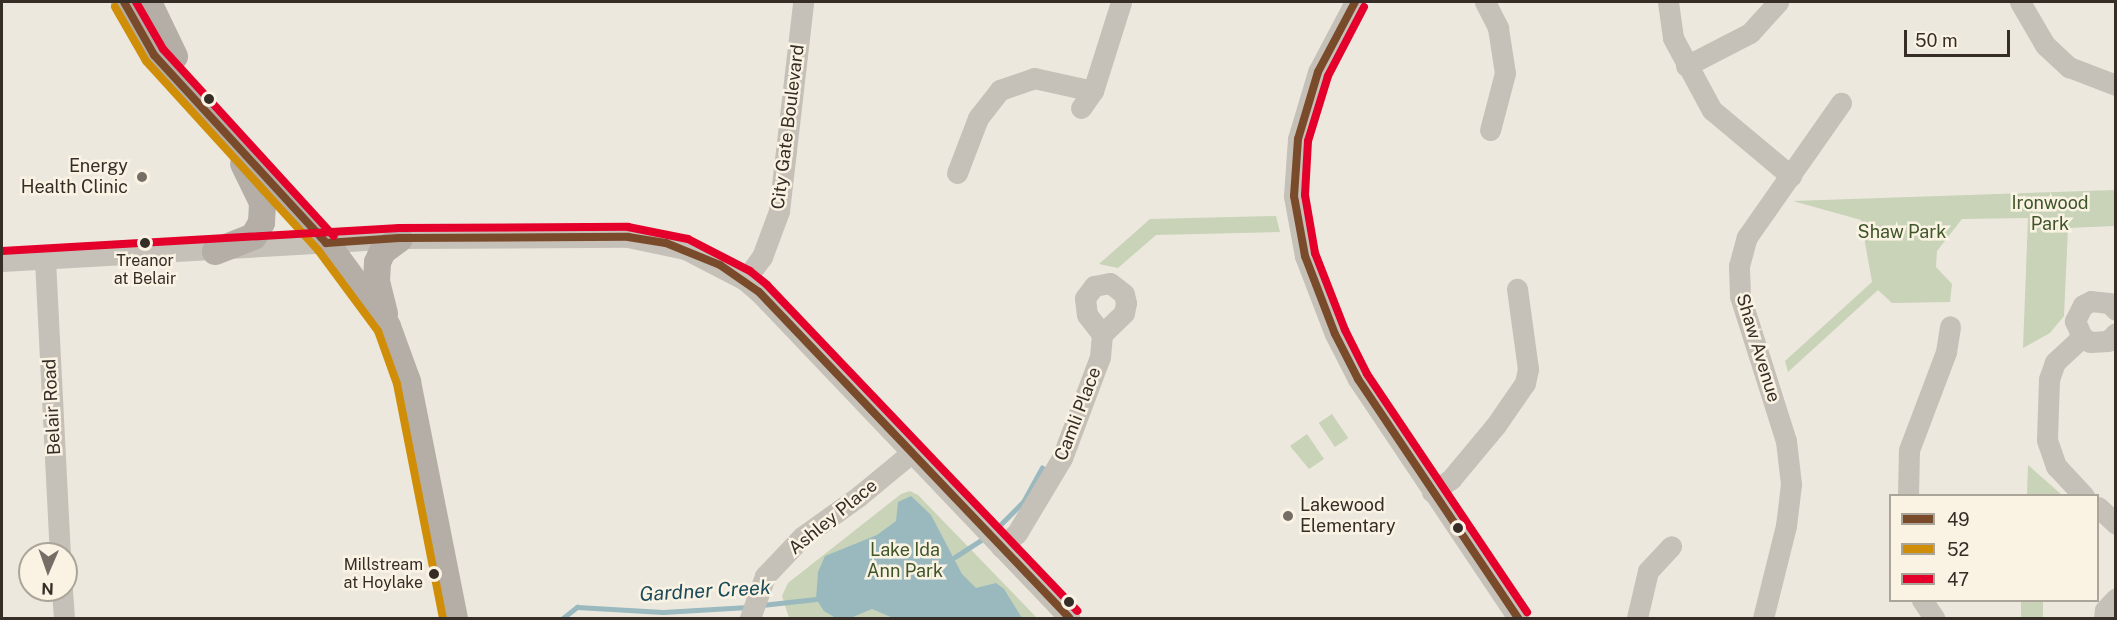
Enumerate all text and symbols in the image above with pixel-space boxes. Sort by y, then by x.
scale bar [1907,18,2014,56]
text: 50 m [1915,30,1958,51]
street label: City Gate Boulevard [767,43,809,211]
unlabelled marker [203,93,215,105]
place label: Energy Health Clinic [21,156,128,198]
marker: Energy Health Clinic [133,168,151,186]
park label: Ironwood Park [2011,193,2089,236]
park label: Shaw Park [1858,221,1946,243]
marker: Treanor at Belair [139,237,151,249]
place label: Treanor at Belair [114,251,176,289]
street label: Shaw Avenue [1731,291,1785,405]
street label: Belair Road [39,358,65,456]
street label: Camli Place [1050,364,1106,464]
street label: Ashley Place [784,475,882,559]
legend [1889,494,2099,602]
place label: Lakewood Elementary [1300,495,1396,538]
marker: Lakewood Elementary [1281,509,1295,523]
text: 49 [1947,509,1970,530]
unlabelled marker [1452,522,1464,534]
text: 52 [1947,539,1969,560]
park label: Lake Ida Ann Park [867,540,943,582]
north arrow [18,542,78,602]
place label: Millstream at Hoylake [343,555,423,593]
marker: Millstream at Hoylake [428,568,440,580]
text: 47 [1947,569,1969,590]
water label: Gardner Creek [639,576,771,606]
text: N [41,579,54,598]
unlabelled marker [1063,596,1075,608]

